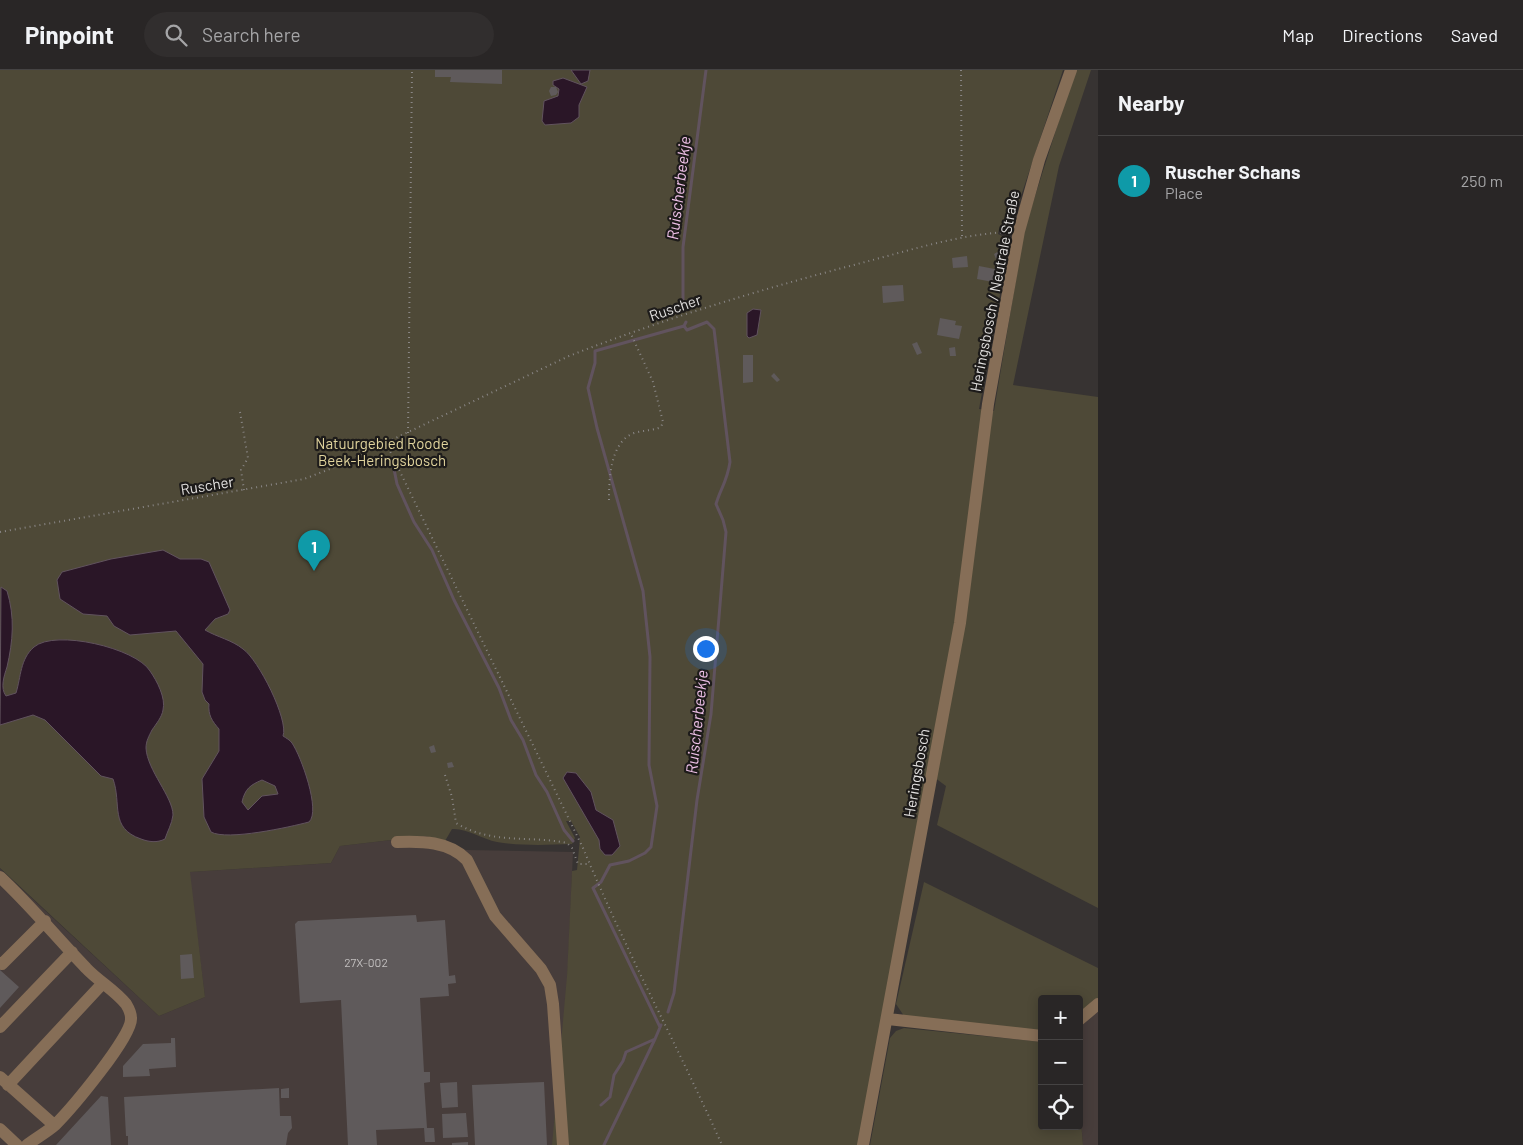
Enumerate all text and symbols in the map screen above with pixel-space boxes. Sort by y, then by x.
search box [144,12,494,57]
text: Pinpoint [25,20,114,49]
icon: search [162,21,190,49]
text: Search here [202,23,301,46]
text: Map [1282,24,1314,46]
text: Directions [1342,24,1423,46]
text: Saved [1451,24,1498,46]
text: Nearby [1118,90,1184,115]
water label: Ruischerbeekje [662,135,694,241]
text: Ruscher Schans [1165,160,1300,183]
text: 1 [1131,171,1137,190]
text: 250 m [1461,171,1503,190]
text: Place [1165,183,1203,202]
street label: Heringsbosch / Neutrale Straße [966,189,1022,393]
street label: Ruscher [647,290,704,324]
park label: Natuurgebied Roode Beek-Heringsbosch [315,434,449,469]
street label: Ruscher [179,472,235,498]
pin: 1 [298,530,330,571]
your location [693,636,719,662]
water label: Ruischerbeekje [681,669,711,775]
street label: Heringsbosch [899,727,933,819]
house number: 27X-002 [344,955,388,969]
map controls [1038,995,1083,1130]
button: + [1038,995,1083,1040]
button: − [1038,1040,1083,1085]
button: locate [1038,1085,1083,1130]

